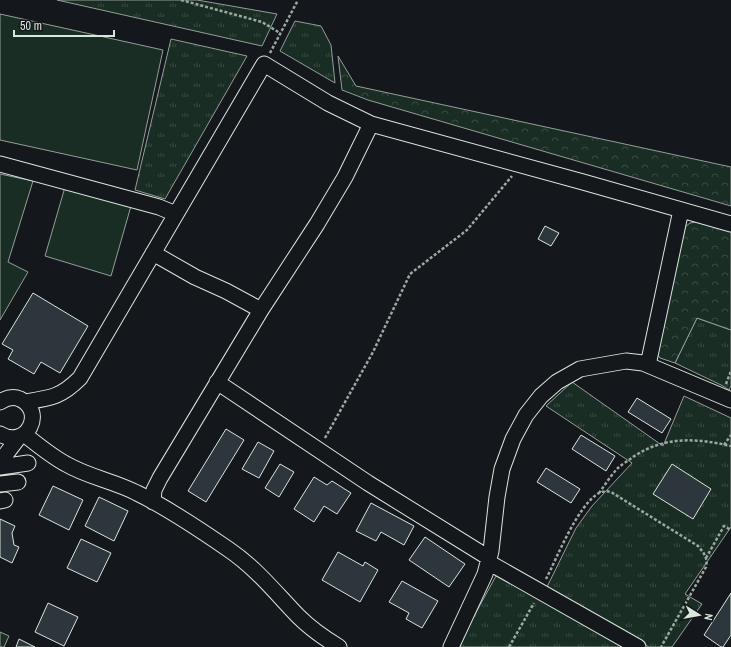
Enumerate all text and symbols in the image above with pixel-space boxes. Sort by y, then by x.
scale bar [14,12,114,38]
text: 50 m [20,18,42,34]
north arrow [679,595,719,635]
text: N [701,612,716,621]

